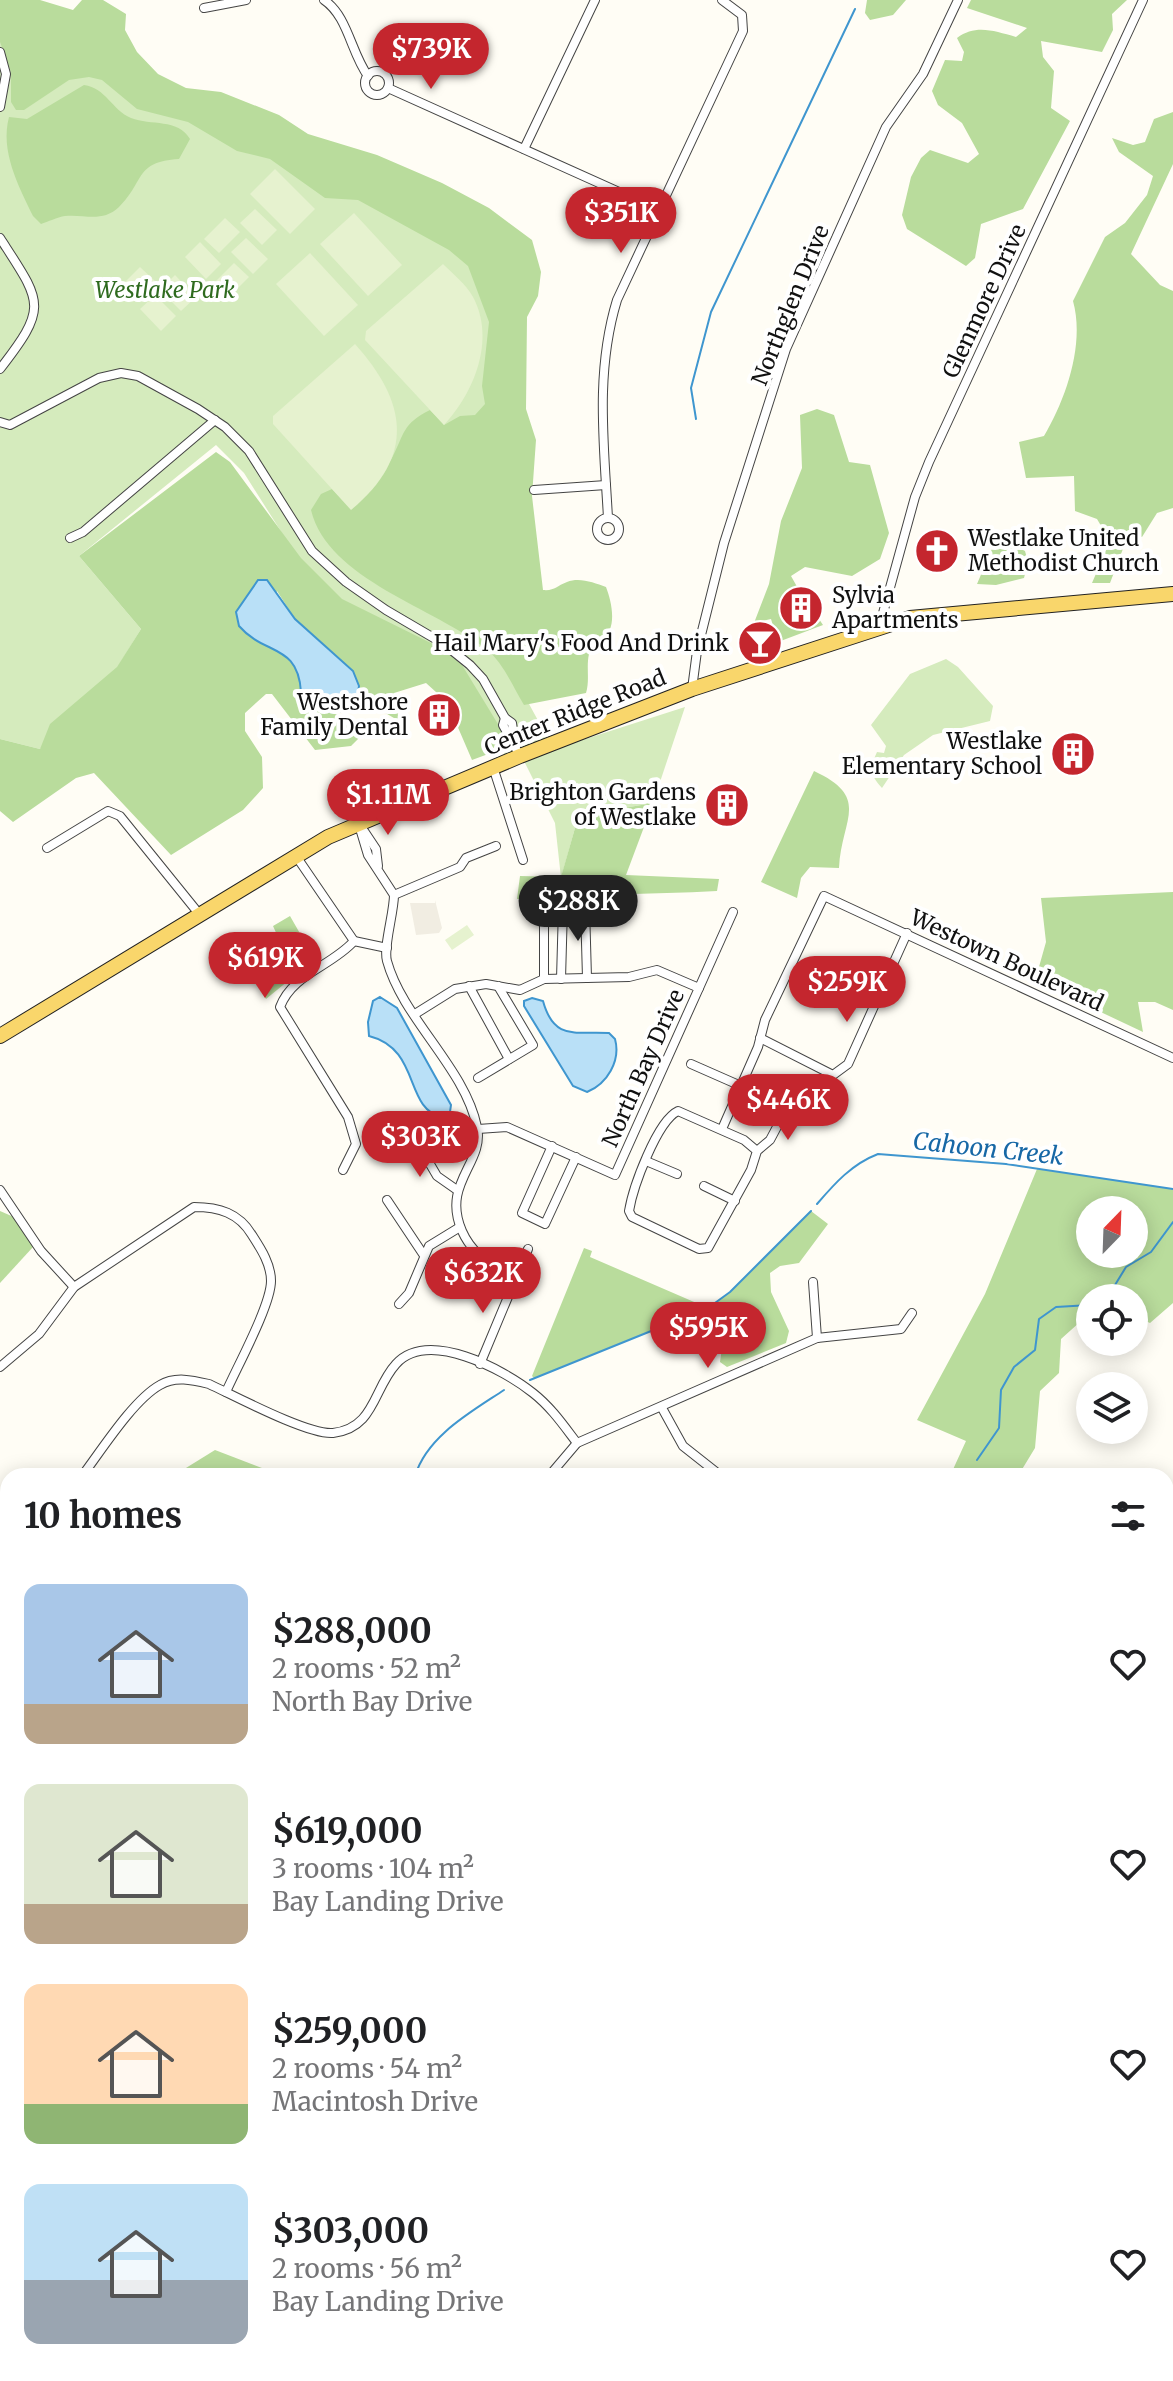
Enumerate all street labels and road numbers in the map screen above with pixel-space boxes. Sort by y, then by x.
street label: Glenmore Drive [936,220,1032,382]
street label: Northglen Drive [745,221,835,389]
street label: Center Ridge Road [480,663,670,761]
street label: Westown Boulevard [905,903,1108,1017]
street label: North Bay Drive [596,985,690,1151]

